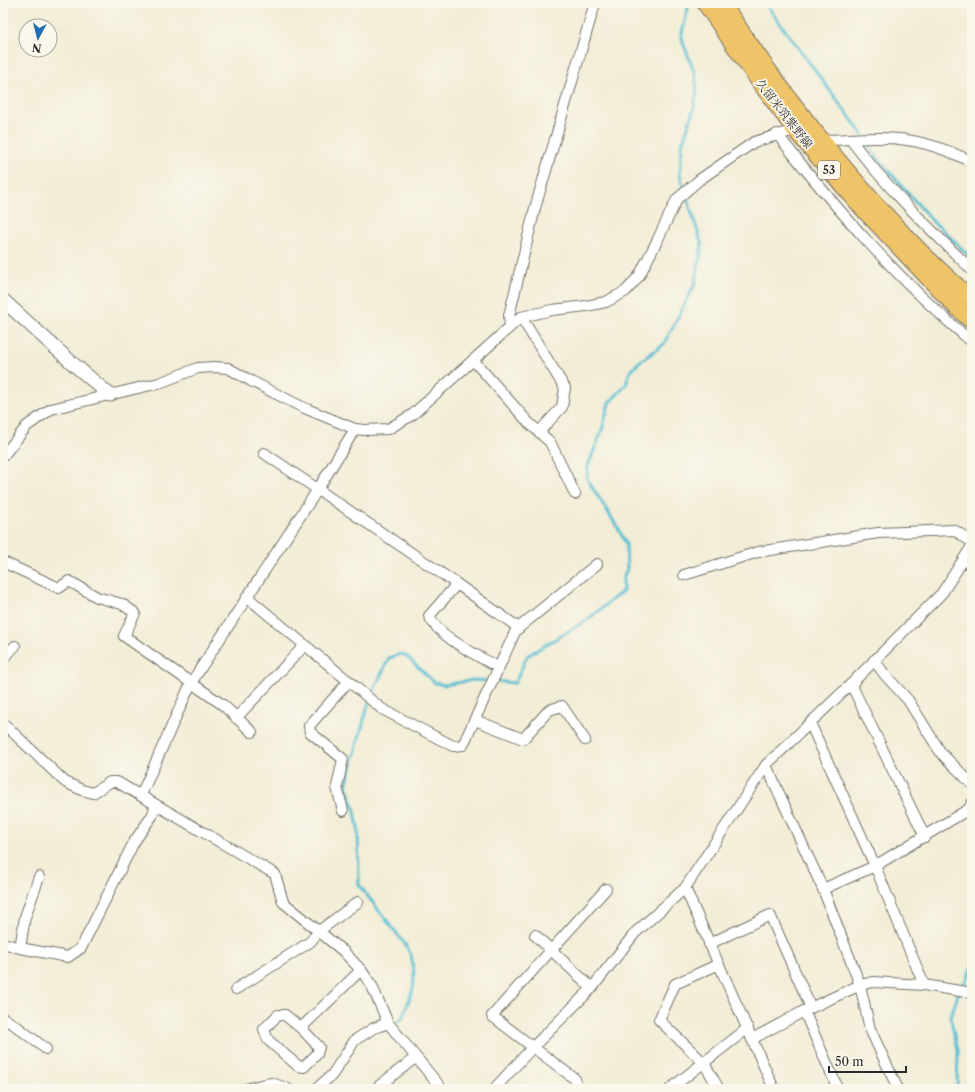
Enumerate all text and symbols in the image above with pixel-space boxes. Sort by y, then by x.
north arrow [18,18,58,58]
text: N [31,40,42,55]
street label: 久留米筑紫野線 [753,76,816,151]
road number: 53 [818,161,840,179]
scale bar [829,1048,906,1074]
text: 50 m [835,1054,864,1069]

